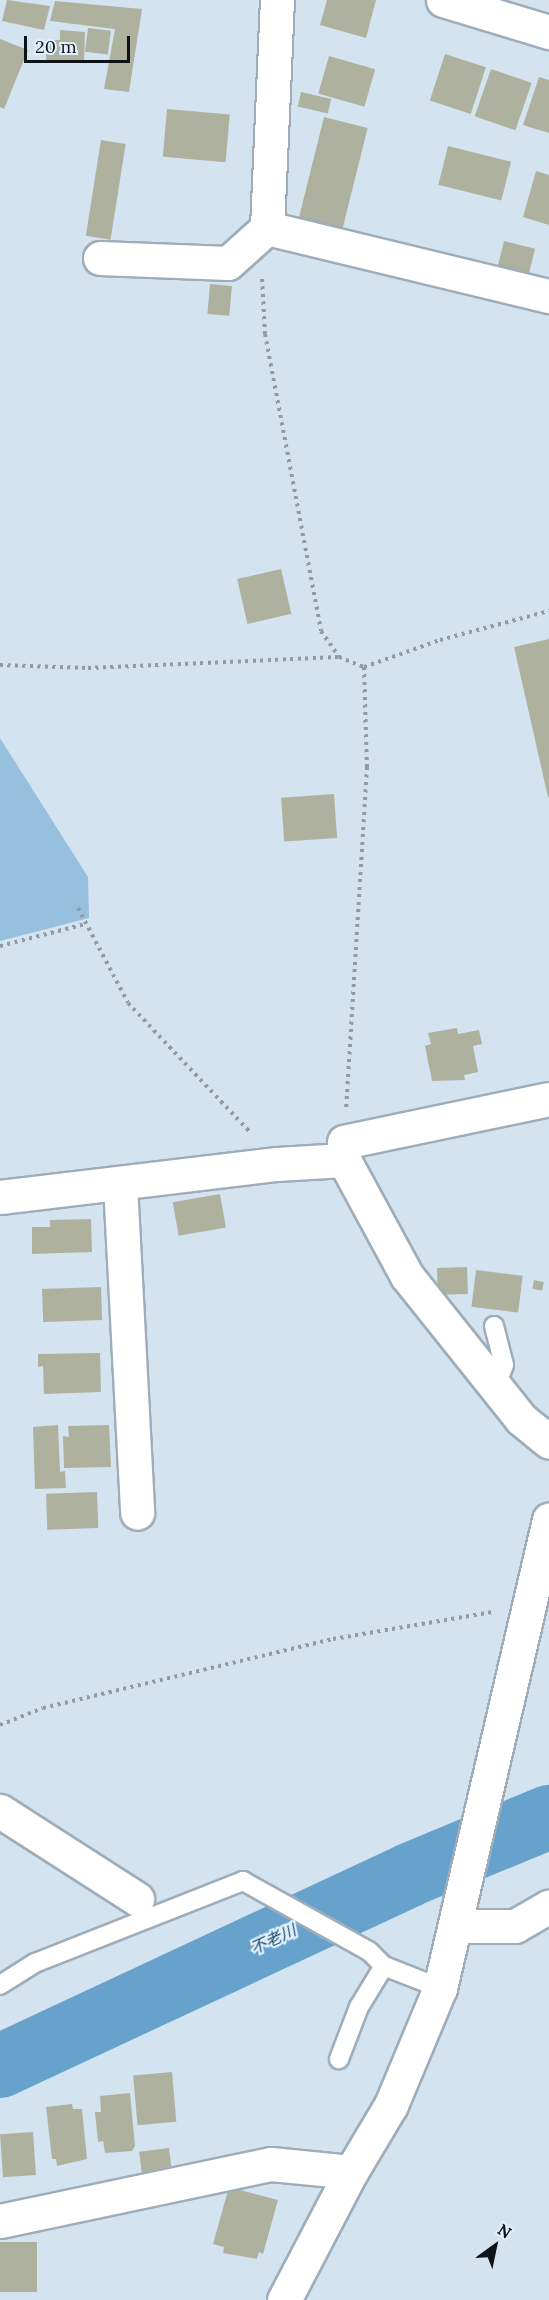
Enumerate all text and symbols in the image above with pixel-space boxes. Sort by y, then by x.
scale bar [27,24,134,62]
text: 20 m [35,35,77,58]
water label: 不老川 [247,1920,299,1958]
north arrow [465,2216,525,2276]
text: N [494,2219,515,2243]

